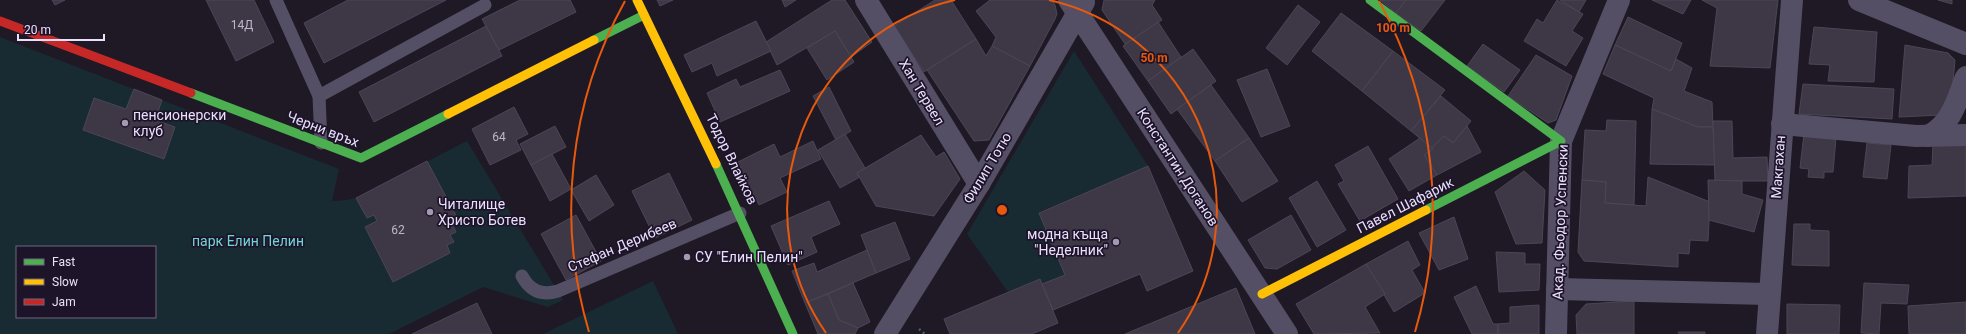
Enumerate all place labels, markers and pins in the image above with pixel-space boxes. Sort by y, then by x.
place label: пенсионерски клуб [133,107,226,139]
marker: пенсионерски клуб [120,118,130,128]
place label: Читалище Христо Ботев [438,196,526,228]
centre of rings [995,203,1009,217]
marker: Читалище Христо Ботев [425,207,435,217]
place label: модна къща "Неделник" [1027,226,1108,258]
marker: модна къща "Неделник" [1111,237,1121,247]
place label: СУ "Елин Пелин" [695,249,803,265]
marker: СУ "Елин Пелин" [682,252,692,262]

